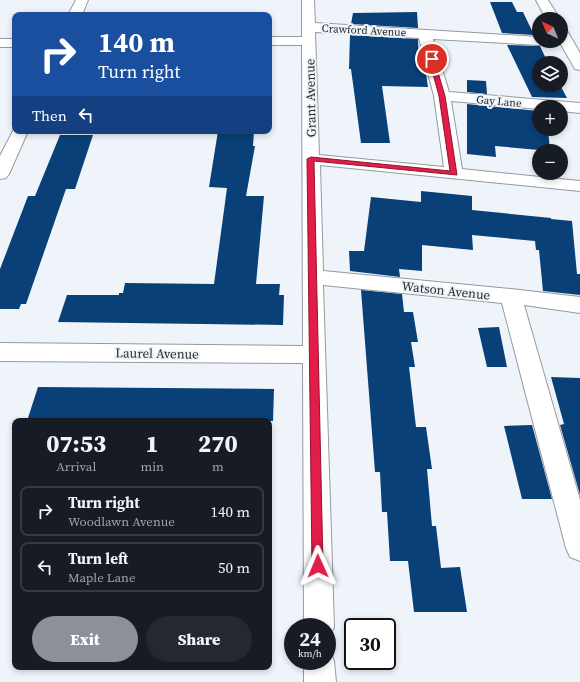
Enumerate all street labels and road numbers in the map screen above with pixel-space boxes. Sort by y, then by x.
street label: Crawford Avenue [321,21,407,40]
street label: Grant Avenue [301,58,320,137]
street label: Gay Lane [476,92,523,111]
street label: Watson Avenue [401,277,491,304]
street label: Laurel Avenue [115,344,199,363]

